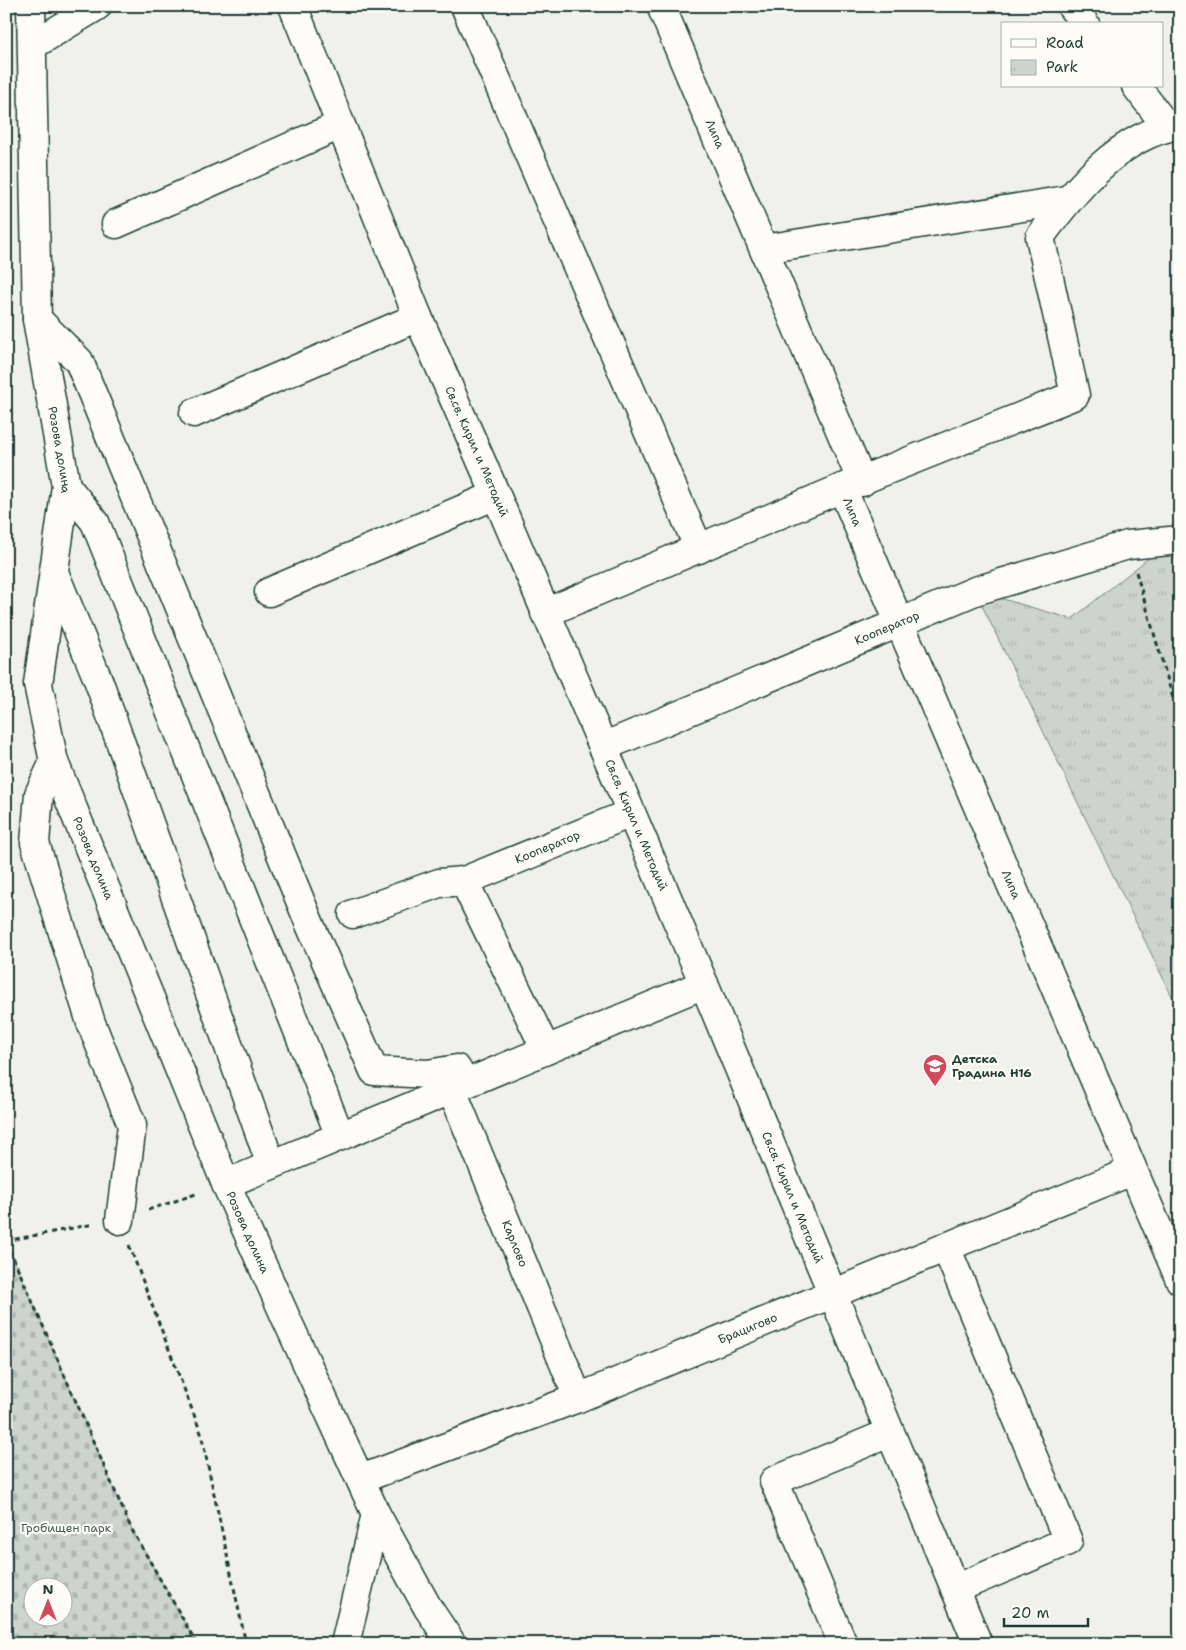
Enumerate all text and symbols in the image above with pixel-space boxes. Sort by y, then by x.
legend [1001,22,1164,88]
text: Road [1046,33,1084,53]
text: Park [1046,57,1078,77]
street label: Липа [702,117,728,151]
street label: Св.св. Кирил и Методий [441,384,512,519]
street label: Розова долина [44,405,74,495]
street label: Липа [839,495,866,529]
street label: Кооператор [852,607,922,649]
street label: Св.св. Кирил и Методий [601,757,671,893]
street label: Розова долина [69,814,117,903]
street label: Кооператор [512,827,582,867]
street label: Липа [998,867,1025,902]
place label: Детска Градина Н16 [952,1051,1032,1081]
school or university icon: Детска Градина Н16 [922,1053,948,1087]
street label: Св.св. Кирил и Методий [758,1129,827,1266]
street label: Розова долина [222,1189,273,1277]
street label: Карлово [498,1218,532,1269]
street label: Брацигово [715,1309,780,1348]
park label: Гробищен парк [21,1520,112,1536]
north arrow [22,1578,72,1628]
text: N [42,1580,54,1598]
scale bar [1004,1595,1087,1627]
text: 20 m [1011,1603,1050,1623]

